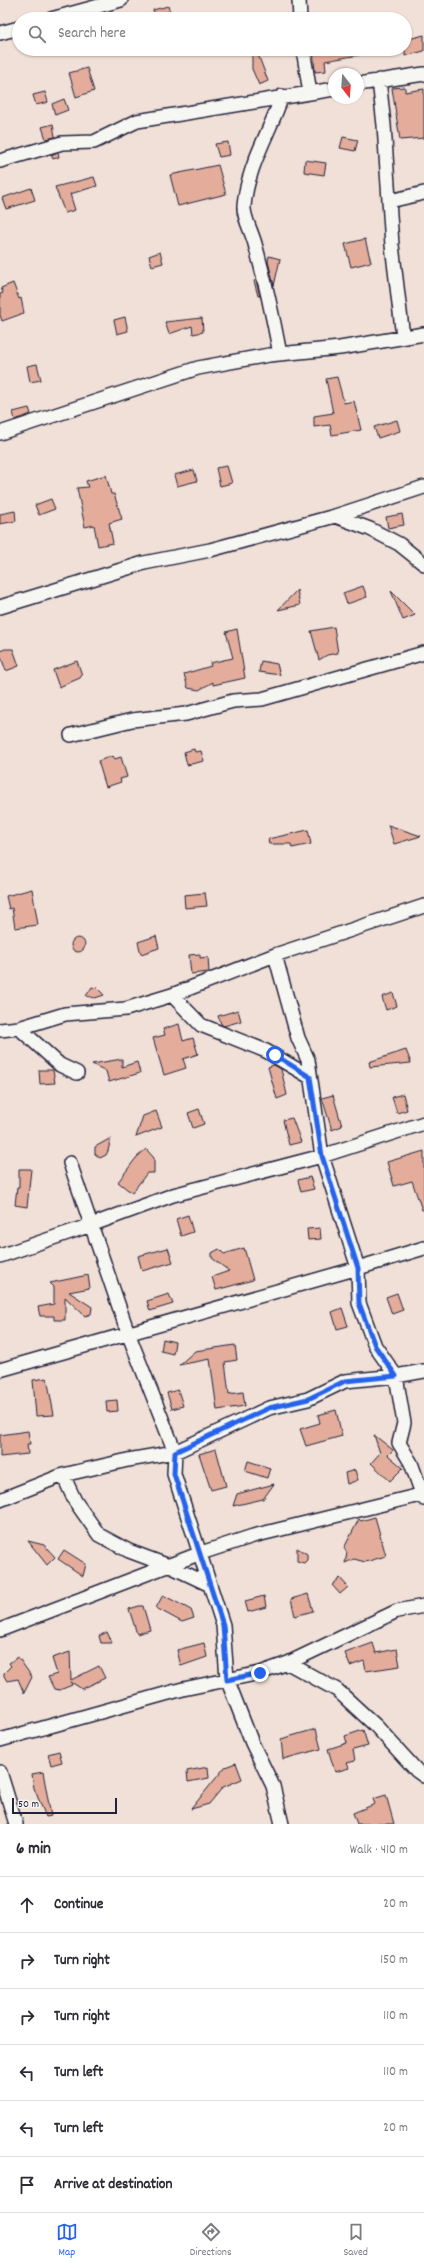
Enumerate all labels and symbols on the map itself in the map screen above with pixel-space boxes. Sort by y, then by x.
north arrow [328,68,364,104]
route start [266,1046,284,1064]
route end [251,1664,269,1682]
scale bar [12,1796,117,1815]

